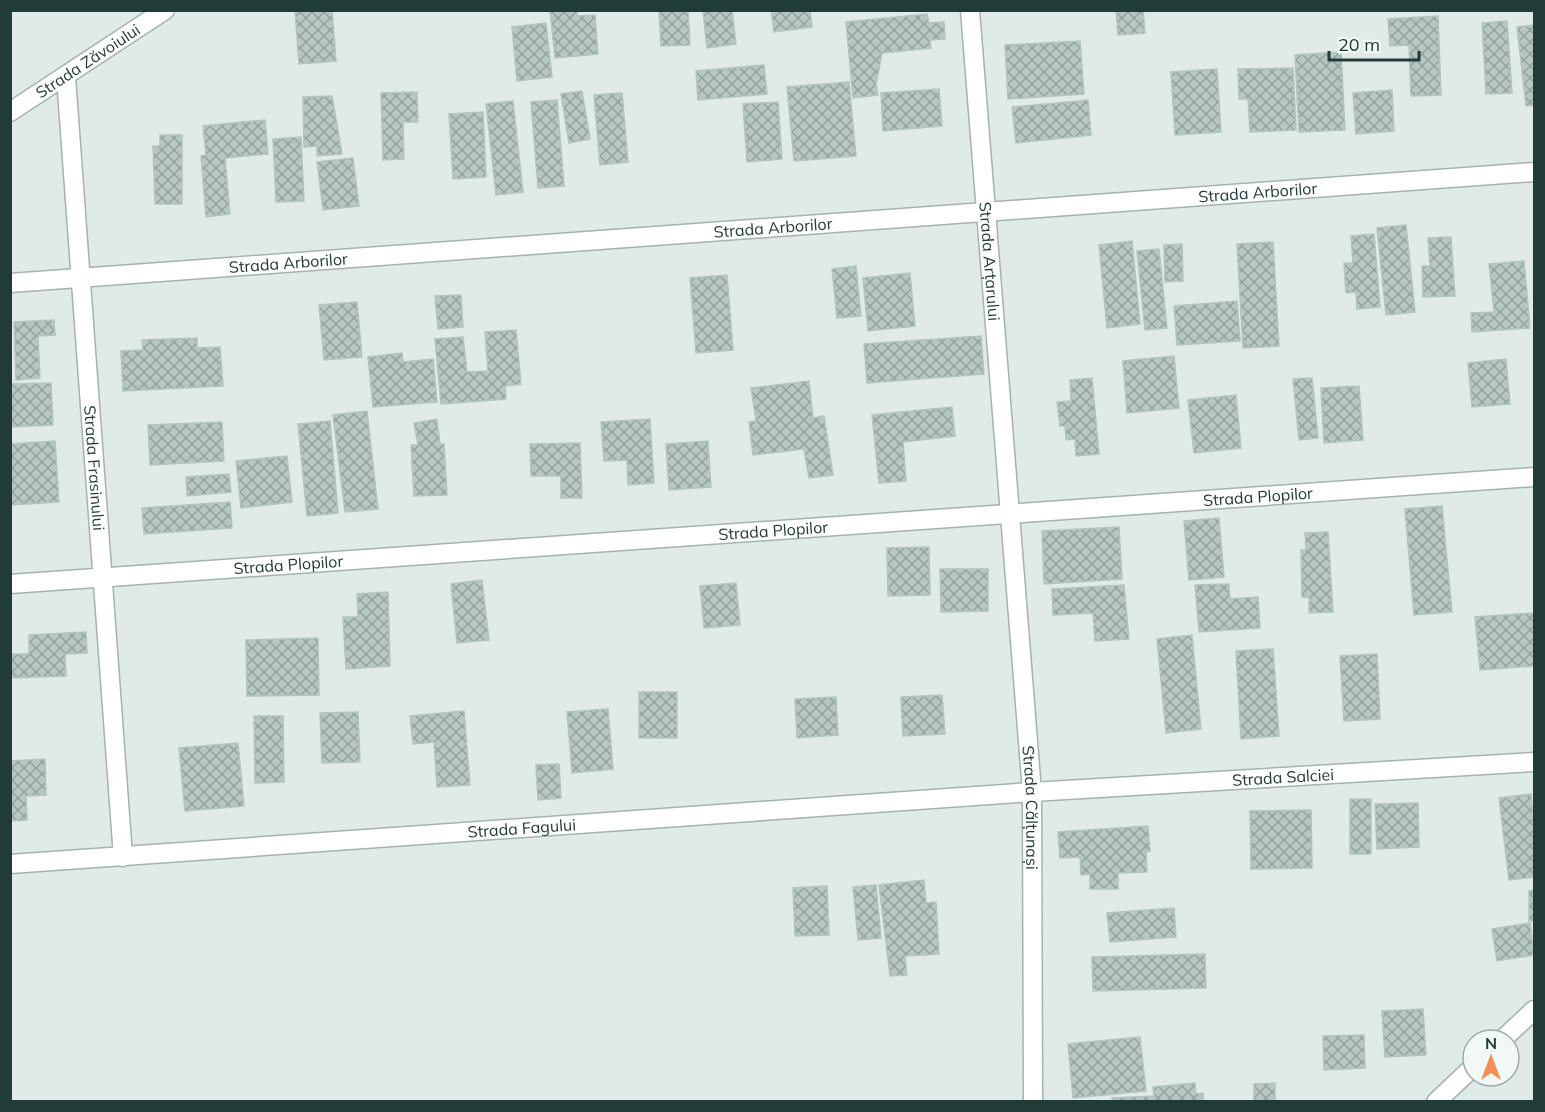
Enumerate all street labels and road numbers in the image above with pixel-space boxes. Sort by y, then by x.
street label: Strada Zăvoiului [32,19,144,102]
street label: Strada Arborilor [1198,178,1318,206]
street label: Strada Arțarului [975,201,1005,322]
street label: Strada Arborilor [713,213,833,242]
street label: Strada Arborilor [228,248,349,277]
street label: Strada Frasinului [80,405,109,531]
street label: Strada Plopilor [1202,483,1314,510]
street label: Strada Plopilor [718,517,829,544]
street label: Strada Plopilor [233,551,344,578]
street label: Strada Călțunași [1018,745,1042,870]
street label: Strada Salciei [1232,764,1335,790]
street label: Strada Fagului [467,814,576,842]

